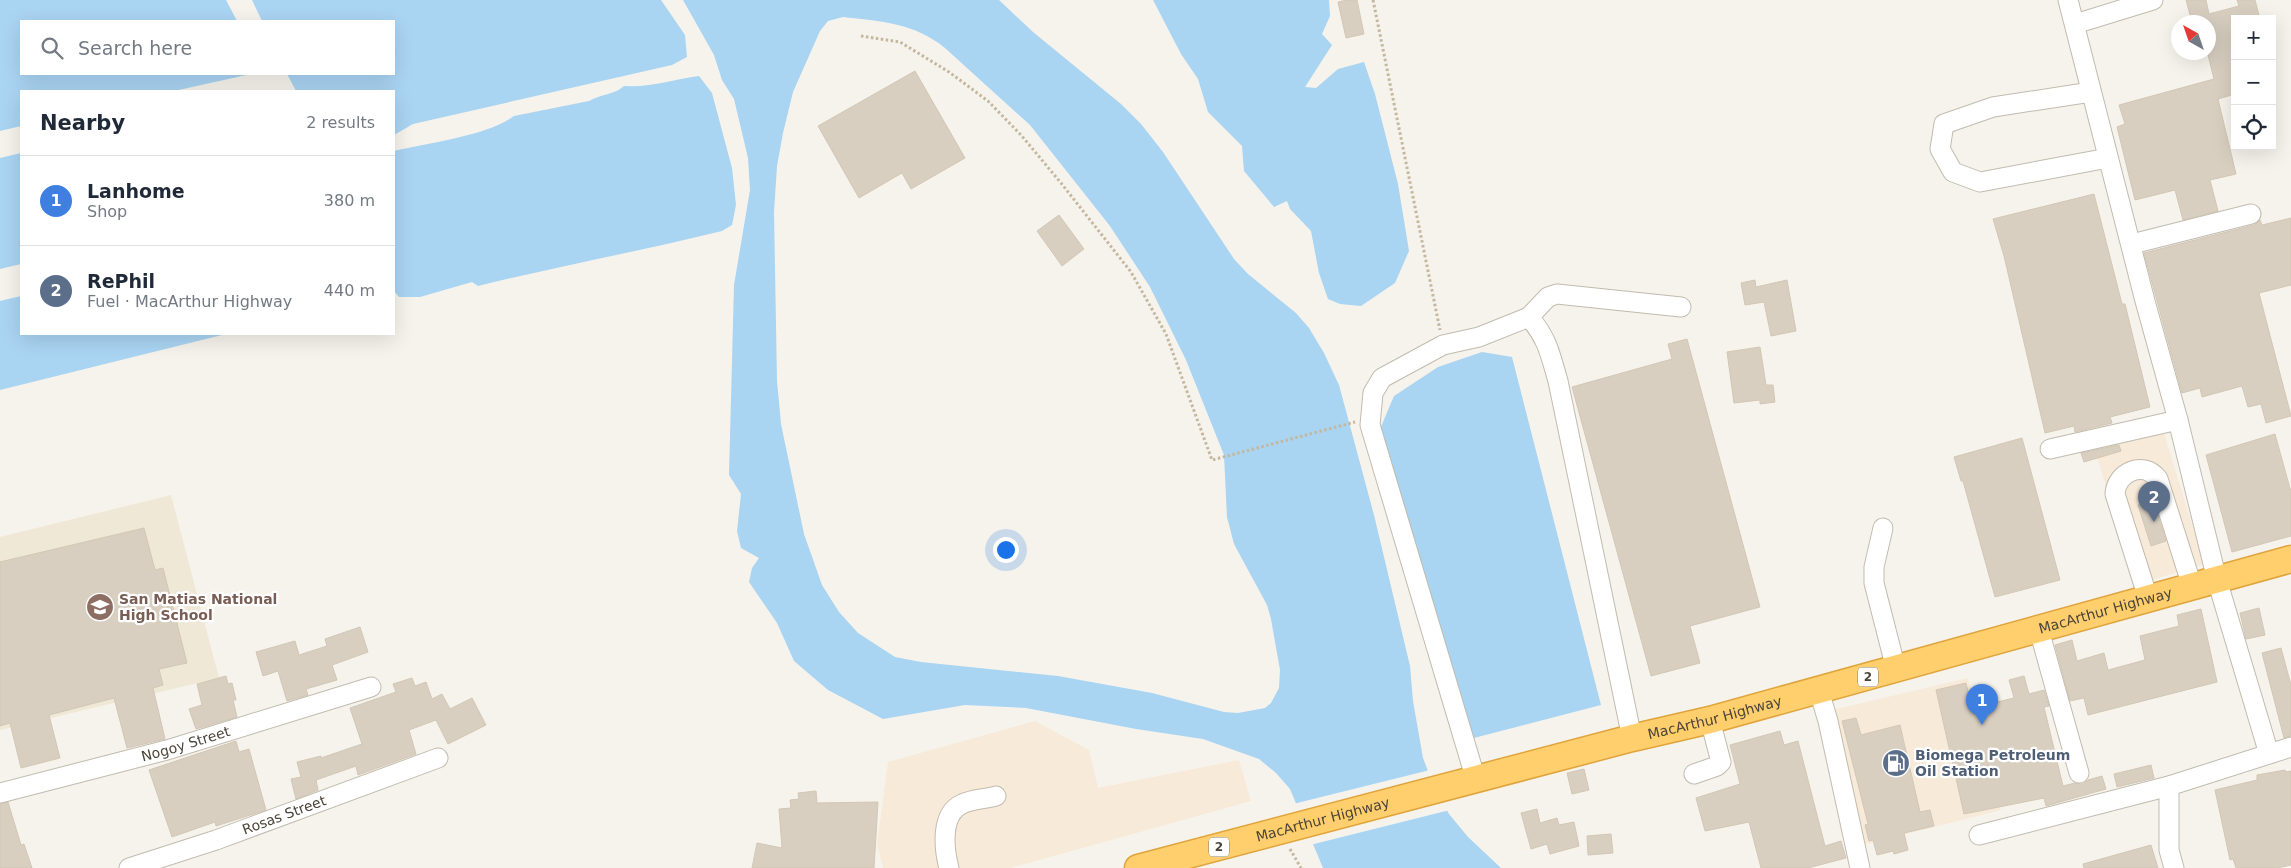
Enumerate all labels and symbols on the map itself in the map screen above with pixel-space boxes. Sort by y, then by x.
north arrow [2171,15,2216,60]
pin: 2 [2138,481,2170,522]
your location [993,537,1019,563]
street label: MacArthur Highway [2037,584,2174,637]
place label: San Matias National High School [119,591,277,623]
school or university icon: San Matias National High School [85,592,115,622]
road number: 2 [1858,668,1878,686]
pin: 1 [1966,684,1998,725]
street label: MacArthur Highway [1646,693,1783,742]
street label: Nogoy Street [139,723,232,764]
place label: Biomega Petroleum Oil Station [1915,747,2070,779]
fuel station icon: Biomega Petroleum Oil Station [1881,748,1911,778]
street label: Rosas Street [240,792,329,838]
street label: MacArthur Highway [1254,794,1391,845]
road number: 2 [1209,838,1229,856]

